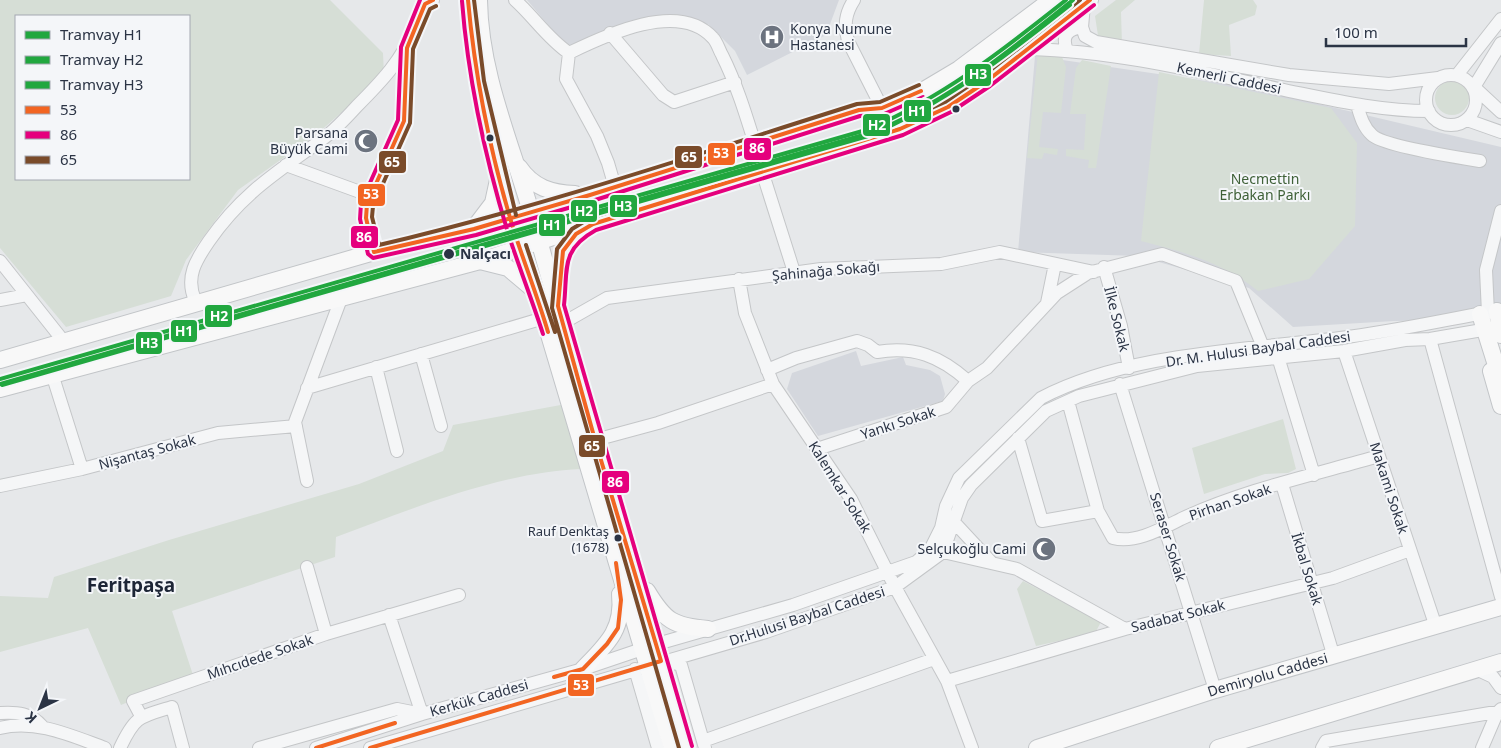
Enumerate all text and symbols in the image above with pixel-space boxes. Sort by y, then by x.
legend [15,15,190,180]
scale bar [1326,15,1466,47]
place label: Konya Numune Hastanesi [790,19,892,54]
text: 100 m [1334,22,1378,42]
text: Tramvay H1 [60,24,143,44]
hospital icon: Konya Numune Hastanesi [759,24,785,50]
text: Tramvay H2 [60,49,143,69]
street label: Kemerli Caddesi [1175,57,1283,98]
line badge: H3 [964,63,992,87]
text: H3 [969,64,987,83]
text: Tramvay H3 [60,74,143,94]
text: 53 [60,99,77,119]
line badge: H1 [903,99,932,123]
text: H1 [908,101,926,120]
unlabelled marker [951,104,961,114]
line badge: H2 [862,113,891,137]
text: H2 [868,115,886,134]
place label: Parsana Büyük Cami [270,123,348,158]
text: 86 [60,124,77,144]
mosque icon: Parsana Büyük Cami [353,128,379,154]
unlabelled marker [485,133,495,143]
line badge: 86 [743,137,772,161]
text: 86 [749,138,765,157]
line badge: 53 [707,142,736,166]
text: 53 [713,143,729,162]
line badge: 65 [674,145,703,169]
text: 65 [681,147,697,166]
text: 65 [60,149,77,169]
line badge: 65 [378,150,407,174]
text: 65 [384,152,400,171]
park label: Necmettin Erbakan Parkı [1220,169,1310,204]
line badge: 53 [357,183,386,207]
text: 53 [363,184,379,203]
line badge: H3 [609,194,638,218]
text: H3 [614,196,632,215]
line badge: H2 [570,199,598,223]
text: H2 [575,201,593,220]
line badge: H1 [538,213,566,237]
text: H1 [543,215,561,234]
line badge: 86 [350,225,379,249]
text: 86 [356,227,372,246]
place label: Nalçacı [460,244,511,263]
marker: Nalçacı [442,247,456,261]
street label: Şahinağa Sokağı [771,256,881,285]
street label: İlke Sokak [1100,284,1135,354]
line badge: H2 [204,304,233,328]
text: H2 [210,306,228,325]
line badge: H1 [170,319,198,343]
text: H1 [175,321,193,340]
street label: Dr. M. Hulusi Baybal Caddesi [1164,326,1352,371]
line badge: H3 [135,331,163,355]
text: H3 [140,333,158,352]
street label: Yankı Sokak [858,401,938,444]
street label: Nişantaş Sokak [96,429,198,474]
line badge: 65 [578,434,606,458]
text: 65 [584,436,600,455]
street label: Kalemkar Sokak [805,437,877,537]
street label: Makami Sokak [1366,440,1413,537]
line badge: 86 [601,470,630,494]
text: 86 [607,472,623,491]
street label: Pirhan Sokak [1186,478,1274,524]
street label: Seraser Sokak [1146,490,1191,584]
place label: Rauf Denktaş (1678) [528,522,609,556]
street label: İkbal Sokak [1287,530,1328,608]
marker: Rauf Denktaş (1678) [613,533,623,543]
mosque icon: Selçukoğlu Cami [1031,536,1057,562]
place label: Selçukoğlu Cami [918,539,1026,558]
district label: Feritpaşa [87,572,175,598]
street label: Dr.Hulusi Baybal Caddesi [727,581,887,650]
street label: Sadabat Sokak [1129,595,1227,636]
street label: Mıhcıdede Sokak [204,629,316,684]
street label: Demiryolu Caddesi [1205,648,1330,701]
line badge: 53 [567,673,595,697]
street label: Kerkük Caddesi [427,674,530,721]
text: 53 [573,675,589,694]
north arrow [15,683,65,733]
text: K [20,707,41,728]

